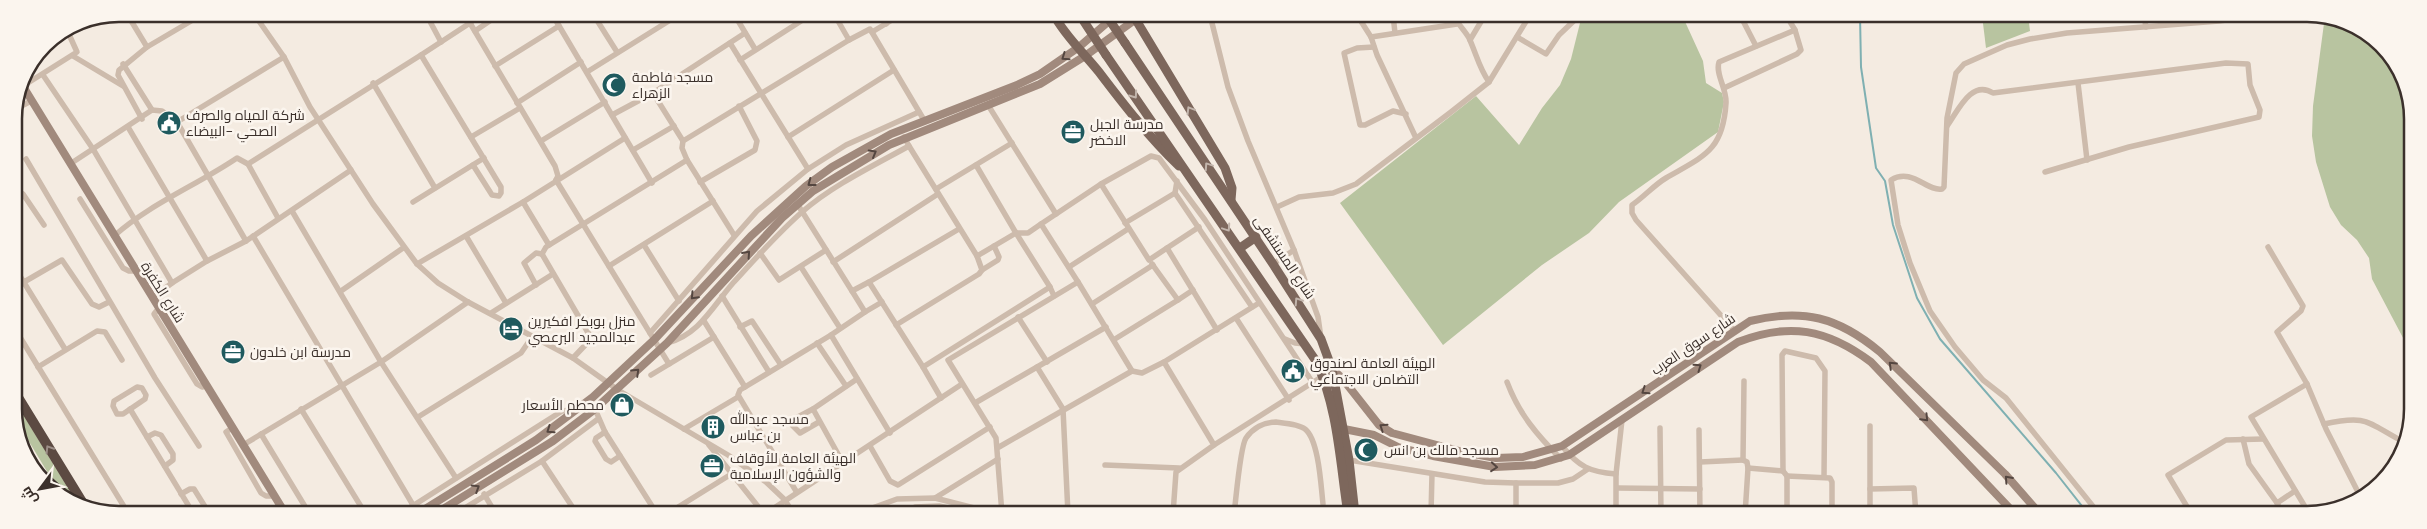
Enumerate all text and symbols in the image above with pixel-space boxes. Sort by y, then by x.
one-way arrow [1061,51,1070,60]
place label: مسجد فاطمة الزهراء [632,68,713,102]
mosque icon: مسجد فاطمة الزهراء [601,72,627,98]
one-way arrow [1128,89,1137,99]
place label: شركة المياه والصرف الصحي -البيضاء [186,106,305,143]
one-way arrow [1187,106,1197,115]
public building icon: شركة المياه والصرف الصحي -البيضاء [156,110,182,136]
place label: مدرسة الجبل الاخضر [1089,115,1164,149]
office icon: مدرسة الجبل الاخضر [1060,119,1086,145]
one-way arrow [868,150,877,160]
one-way arrow [1205,162,1214,171]
one-way arrow [807,177,817,186]
street label: شارع المستشفى [1250,212,1320,302]
one-way arrow [1221,223,1230,232]
one-way arrow [741,250,750,259]
street label: شارع الكفرة [137,258,189,326]
one-way arrow [691,291,700,300]
one-way arrow [1295,297,1304,307]
street label: شارع سوق العرب [1647,309,1739,379]
place label: منزل بوبكر افكيرين عبدالمجيد البرعصي [528,312,636,348]
hotel icon: منزل بوبكر افكيرين عبدالمجيد البرعصي [498,316,524,342]
office icon: مدرسة ابن خلدون [220,339,246,365]
place label: مدرسة ابن خلدون [250,343,351,361]
place label: الهيئة العامة لصندوق التضامن الاجتماعي [1310,354,1435,391]
public building icon: الهيئة العامة لصندوق التضامن الاجتماعي [1280,358,1306,384]
one-way arrow [1889,362,1898,371]
one-way arrow [1692,364,1702,373]
one-way arrow [630,369,639,378]
one-way arrow [1641,385,1651,394]
shop icon: محطم الأسعار [609,392,635,418]
place label: محطم الأسعار [521,396,604,415]
place label: مسجد عبدالله بن عباس [730,410,809,444]
one-way arrow [1919,412,1928,421]
building icon: مسجد عبدالله بن عباس [700,414,726,440]
one-way arrow [546,424,556,433]
one-way arrow [1379,424,1389,433]
mosque icon: مسجد مالك بن انس [1353,437,1379,463]
place label: مسجد مالك بن انس [1384,441,1499,459]
one-way arrow [46,445,56,454]
place label: الهيئة العامة للأوقاف والشؤون الإسلامية [730,449,856,483]
office icon: الهيئة العامة للأوقاف والشؤون الإسلامية [699,453,725,479]
one-way arrow [1490,461,1498,472]
north arrow [15,464,65,514]
one-way arrow [2005,475,2014,484]
text: ش [17,483,41,508]
one-way arrow [471,485,480,494]

